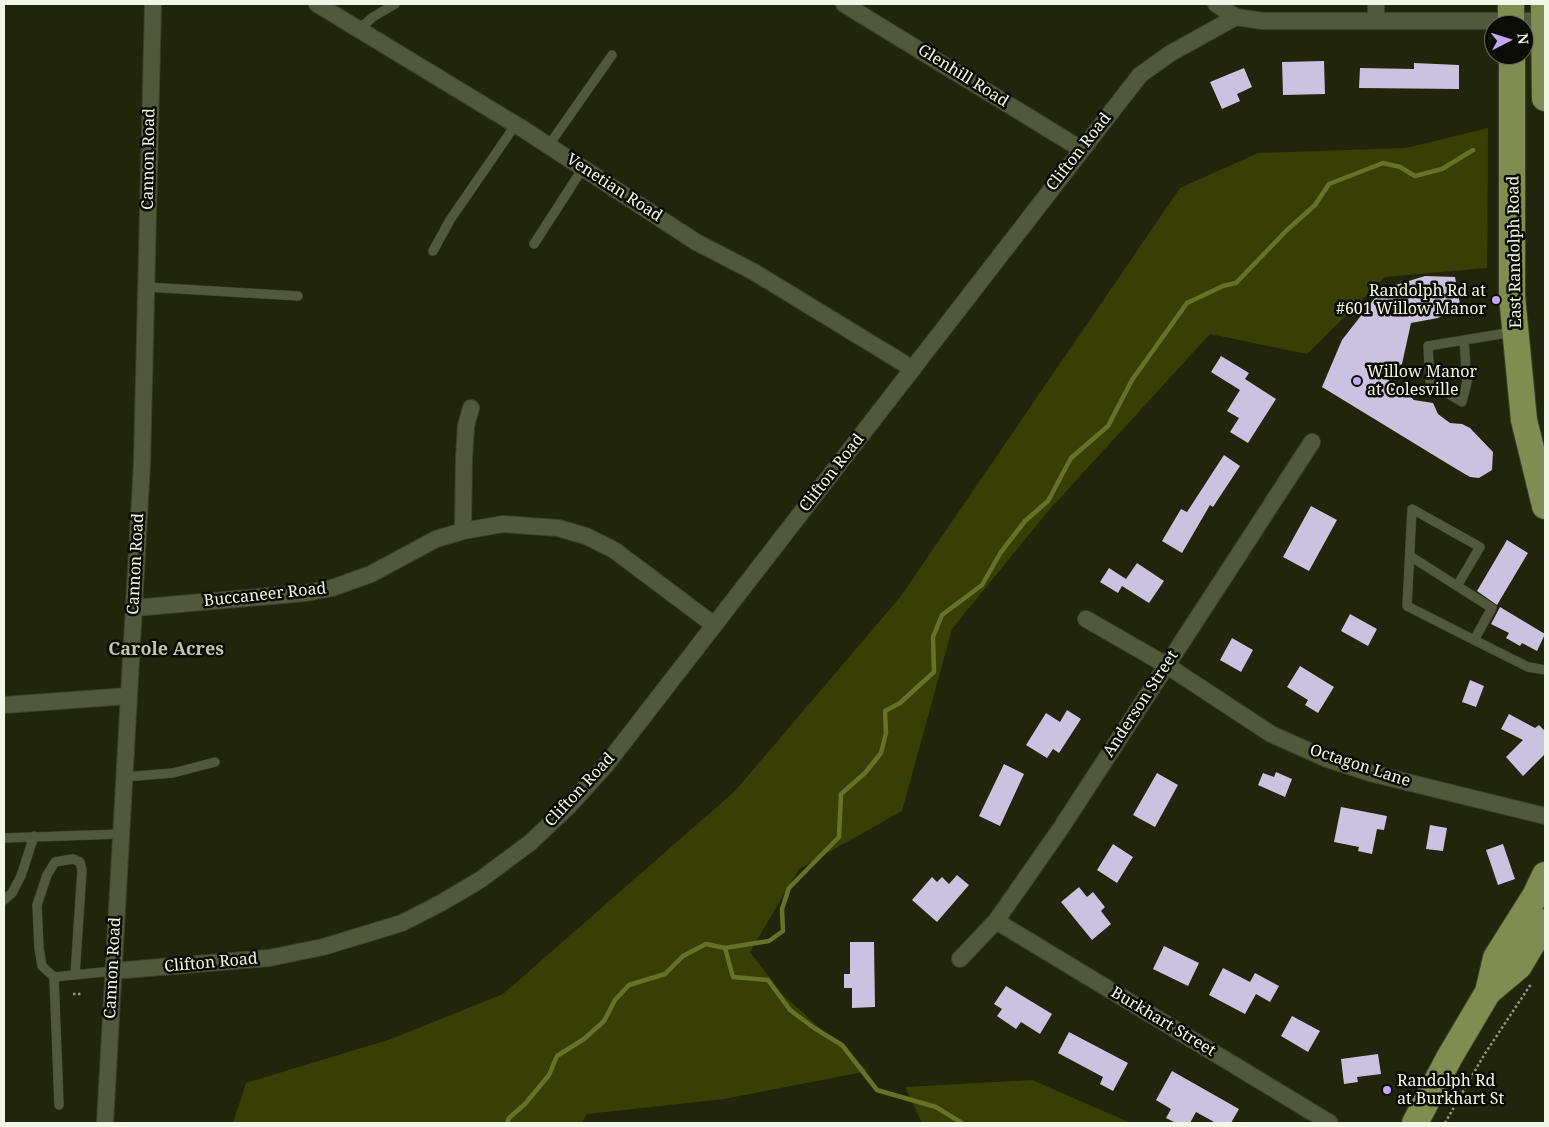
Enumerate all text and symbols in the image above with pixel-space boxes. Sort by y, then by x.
north arrow [1484,15,1534,65]
text: N [1513,32,1533,45]
street label: Glenhill Road [914,41,1012,111]
street label: Cannon Road [139,108,159,210]
street label: Clifton Road [1043,109,1115,195]
street label: Venetian Road [563,150,665,226]
street label: East Randolph Road [1504,176,1526,328]
place label: Randolph Rd at #601 Willow Manor [1336,281,1486,319]
marker: Randolph Rd at #601 Willow Manor [1490,294,1502,306]
place label: Willow Manor at Colesville [1367,362,1477,400]
marker: Willow Manor at Colesville [1351,375,1363,387]
street label: Clifton Road [796,430,868,516]
street label: Cannon Road [124,513,148,615]
street label: Buccaneer Road [203,579,327,611]
district label: Carole Acres [108,639,224,661]
street label: Anderson Street [1099,647,1183,761]
street label: Octagon Lane [1307,741,1413,791]
street label: Clifton Road [541,749,619,831]
street label: Cannon Road [101,917,125,1019]
street label: Clifton Road [163,949,259,977]
street label: Burkhart Street [1107,983,1219,1061]
place label: Randolph Rd at Burkhart St [1397,1071,1504,1109]
marker: Randolph Rd at Burkhart St [1381,1084,1393,1096]

